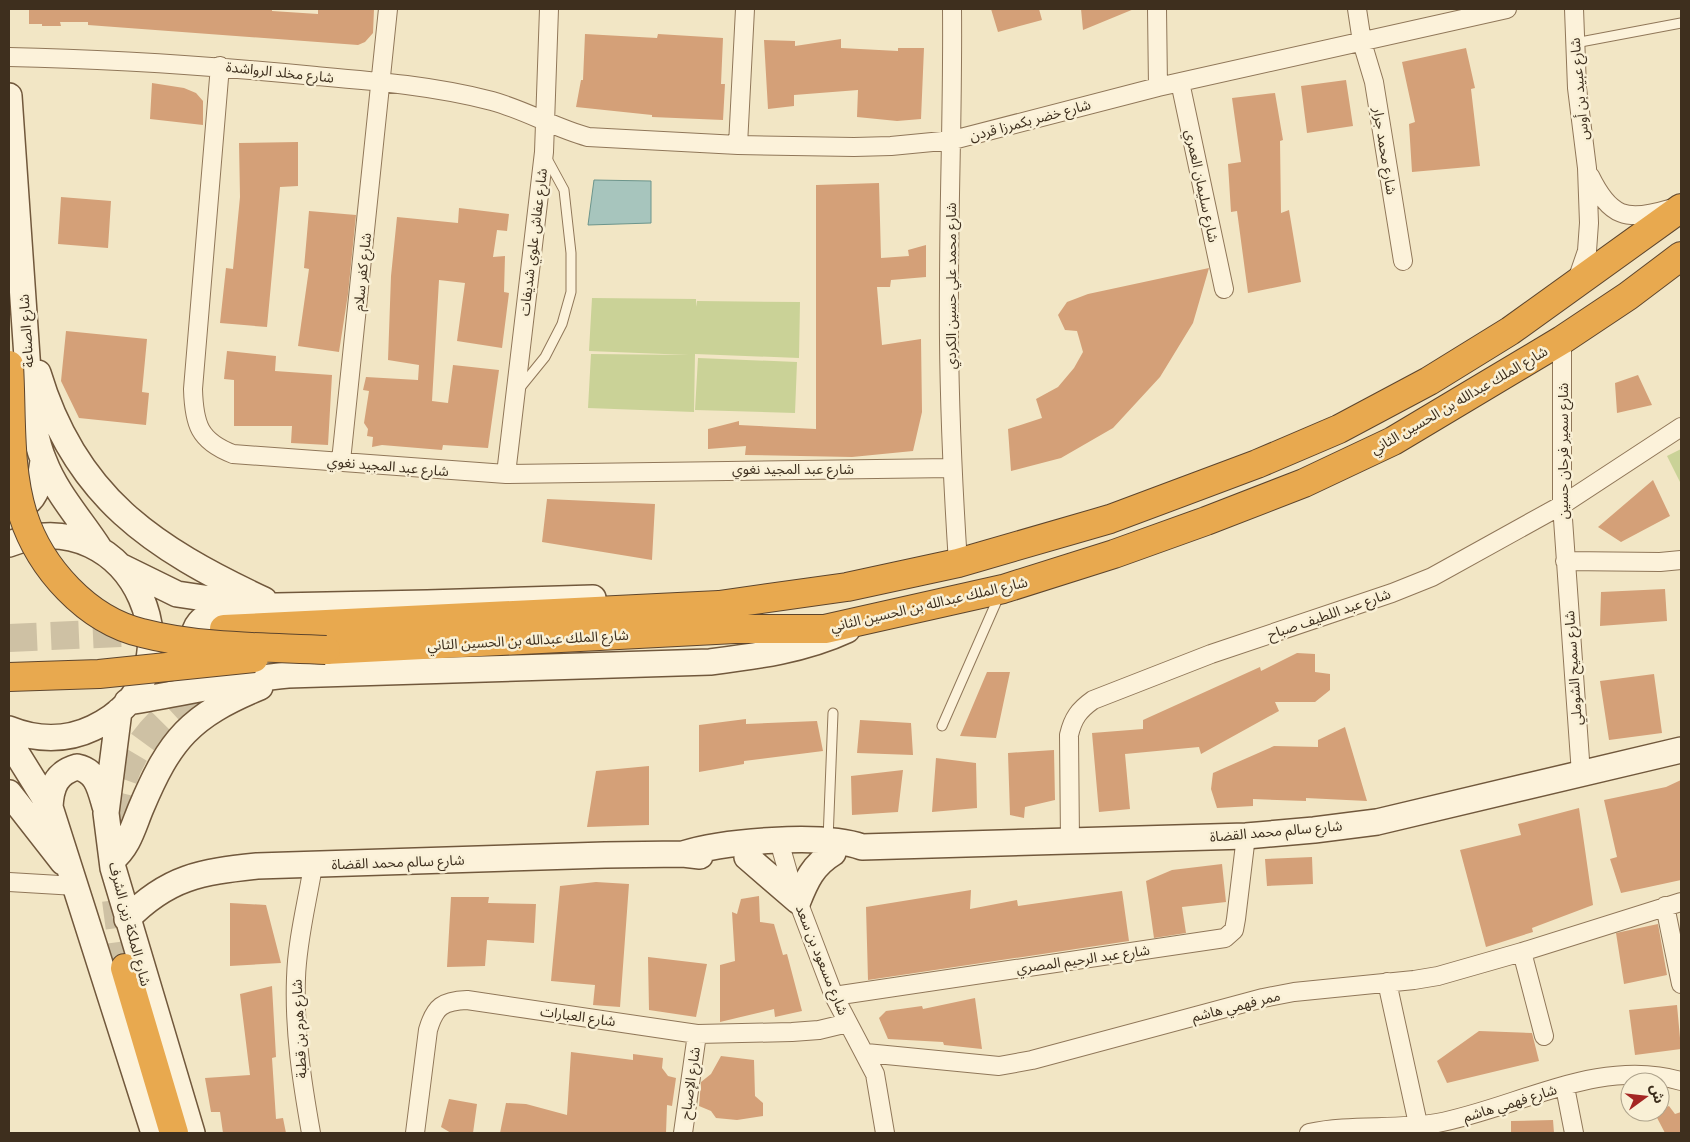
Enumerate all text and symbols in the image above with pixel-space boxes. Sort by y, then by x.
street label: شارع عبيد بن أوس [1565,37,1594,141]
street label: شارع مخلد الرواشدة [225,56,335,89]
street label: شارع خضر بكمرزا قردن [967,94,1093,147]
street label: شارع محمد جرار [1367,105,1402,196]
street label: شارع سليمان العمري [1179,128,1224,245]
street label: شارع عفاش علوي شديفات [514,167,553,317]
street label: شارع محمد علي حسين الكردي [941,203,962,369]
street label: شارع كفر سلام [348,232,377,312]
street label: شارع الصناعة [13,293,40,368]
street label: شارع الملك عبدالله بن الحسين الثاني [1367,341,1552,460]
street label: شارع سمير فرحان حسين [1553,383,1574,519]
street label: شارع عبد المجيد نغوي [326,451,450,483]
street label: شارع عبد المجيد نغوي [732,459,854,480]
street label: شارع الملك عبدالله بن الحسين الثاني [828,572,1030,638]
street label: شارع عبد اللطيف صباح [1265,584,1394,645]
street label: شارع سميح الشوملي [1559,610,1588,726]
street label: شارع الملك عبدالله بن الحسين الثاني [427,625,629,657]
street label: شارع سالم محمد القضاة [1209,815,1343,848]
street label: شارع سالم محمد القضاة [331,850,465,875]
street label: شارع الملكة زين الشرف [103,860,156,989]
street label: شارع مسعود بن سعد [790,902,853,1019]
street label: شارع عبد الرحيم المصري [1015,940,1151,980]
street label: شارع هرم بن قطبة [286,979,313,1079]
street label: ممر فهمي هاشم [1190,985,1283,1028]
street label: شارع العبارات [539,1001,617,1032]
street label: شارع الإصباح [675,1046,706,1121]
north arrow [1620,1072,1670,1122]
street label: شارع فهمي هاشم [1461,1079,1560,1128]
text: ش [1646,1082,1670,1105]

